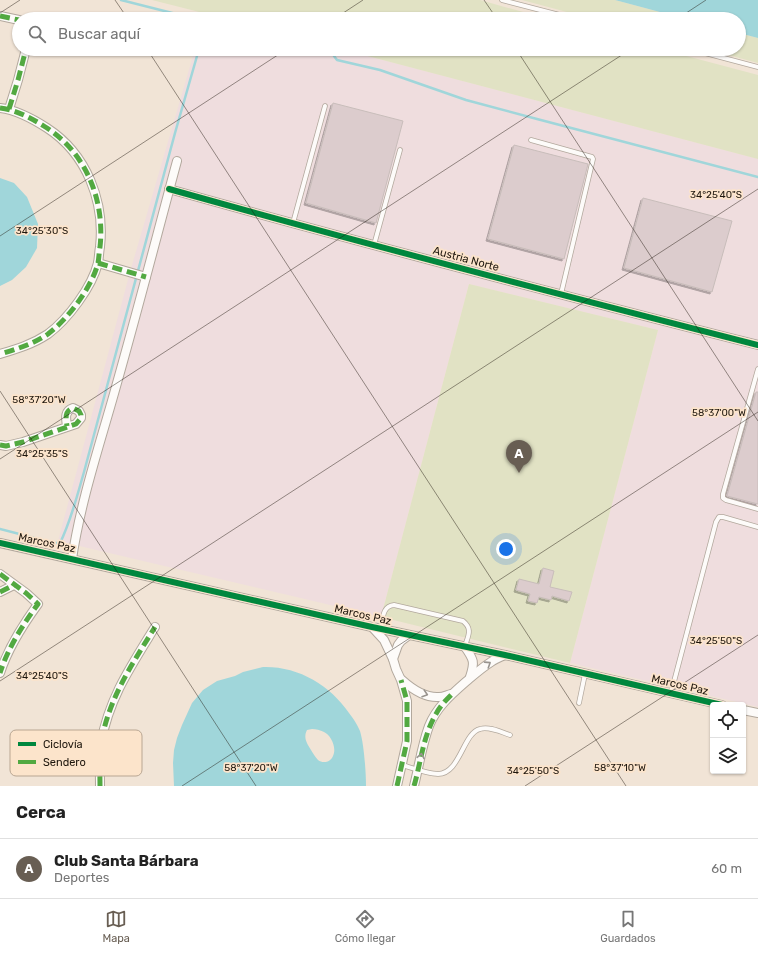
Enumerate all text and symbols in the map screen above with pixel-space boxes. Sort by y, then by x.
search box [12,12,746,56]
icon: search [26,23,48,45]
text: Buscar aquí [58,25,140,43]
text: 34°25'40"S [690,189,742,201]
text: 34°25'30"S [16,225,68,237]
street label: Austria Norte [431,244,501,274]
text: 58°37'20"W [12,394,66,406]
text: 58°37'00"W [692,407,746,419]
pin: A [506,440,532,473]
text: 34°25'35"S [16,448,68,460]
street label: Marcos Paz [17,531,77,555]
your location [496,539,516,559]
street label: Marcos Paz [333,602,393,628]
text: 34°25'50"S [690,635,742,647]
one-way arrow [484,661,491,669]
text: 34°25'40"S [16,670,68,682]
street label: Marcos Paz [650,672,710,698]
one-way arrow [421,689,428,698]
map controls [710,702,746,774]
button: locate [710,702,746,738]
legend [10,730,142,776]
text: Ciclovía [43,738,83,751]
button: layers [710,738,746,774]
one-way arrow [416,753,425,759]
text: Sendero [43,756,86,769]
text: 58°37'20"W [224,762,278,774]
text: 58°37'10"W [594,762,646,774]
text: 34°25'50"S [507,765,559,777]
text: Cerca [16,802,66,822]
text: Club Santa Bárbara [54,852,199,870]
text: A [24,861,34,876]
text: 60 m [711,861,742,876]
text: Deportes [54,870,109,885]
tab: Mapa [102,908,130,945]
tab: Cómo llegar [335,908,395,945]
tab: Guardados [600,908,656,945]

